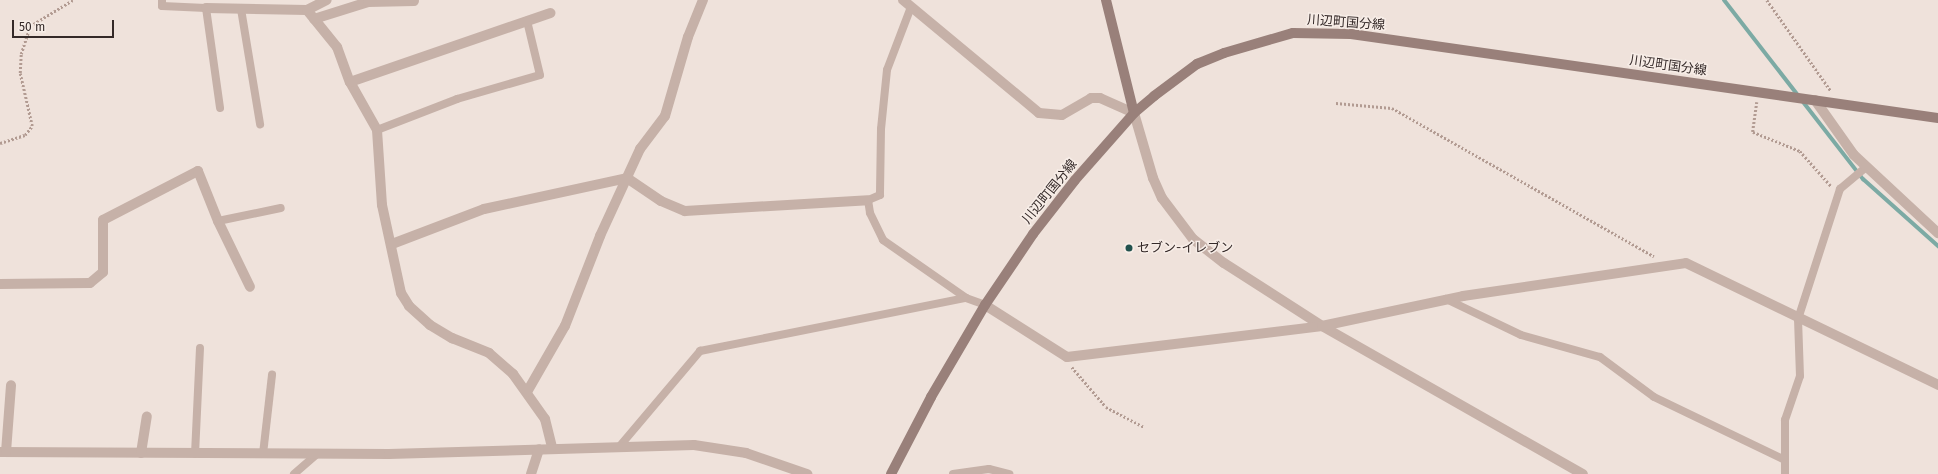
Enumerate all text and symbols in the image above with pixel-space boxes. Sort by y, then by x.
scale bar [14,12,116,38]
street label: 川辺町国分線 [1307,12,1385,34]
text: 50 m [19,20,45,34]
street label: 川辺町国分線 [1628,53,1708,79]
street label: 川辺町国分線 [1019,157,1081,227]
place label: セブン-イレブン [1137,240,1233,256]
marker: セブン-イレブン [1124,243,1134,253]

